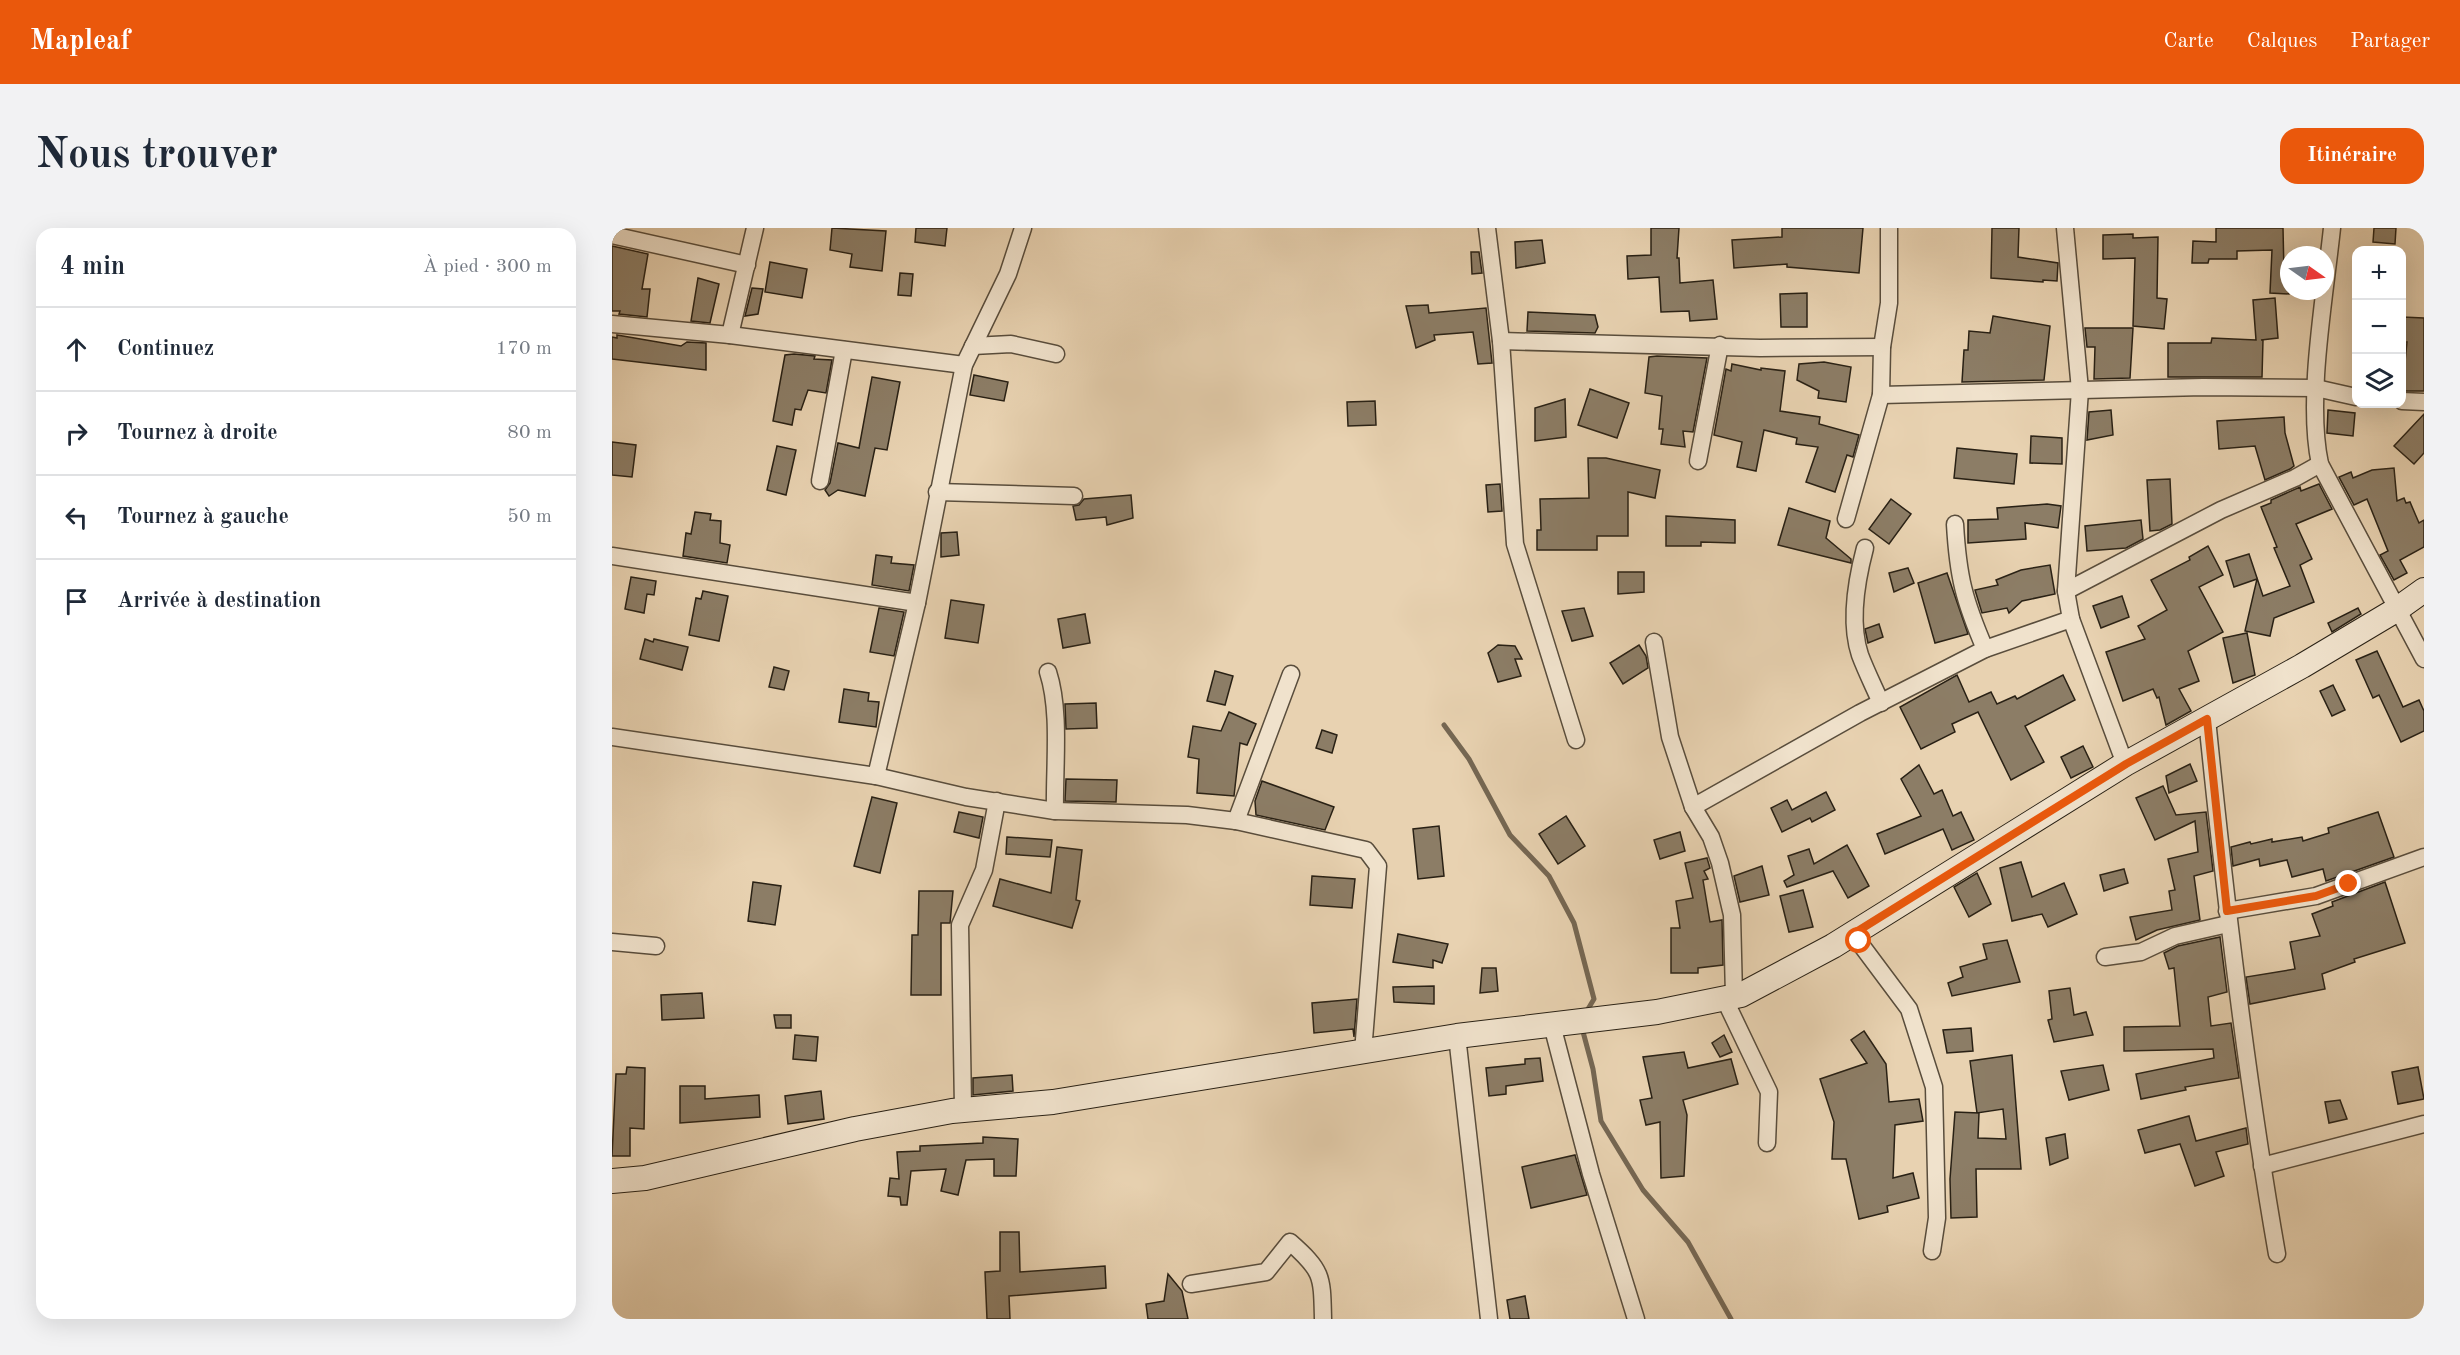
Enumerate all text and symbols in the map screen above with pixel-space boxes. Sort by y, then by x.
text: Mapleaf [30,28,130,56]
text: Carte [2164,31,2214,52]
text: Calques [2247,31,2317,52]
text: Partager [2350,31,2430,52]
button: Itinéraire [2280,128,2424,184]
text: Nous trouver [36,135,278,177]
north arrow [2280,246,2334,300]
map controls [2352,246,2406,408]
button: + [2352,246,2406,300]
text: 4 min [60,254,125,280]
text: À pied · 300 m [423,257,552,277]
button: − [2352,300,2406,354]
icon: ahead [60,333,93,366]
text: Continuez [117,338,214,360]
text: 170 m [496,339,552,359]
button: layers [2352,354,2406,408]
icon: right [60,417,93,450]
text: Tournez à droite [117,422,278,444]
text: 80 m [507,423,552,443]
icon: left [60,501,93,534]
text: Tournez à gauche [117,506,289,528]
text: 50 m [507,507,552,527]
icon: arrive [60,585,93,618]
text: Arrivée à destination [117,590,321,612]
route end [2335,870,2361,896]
route start [1845,927,1871,953]

